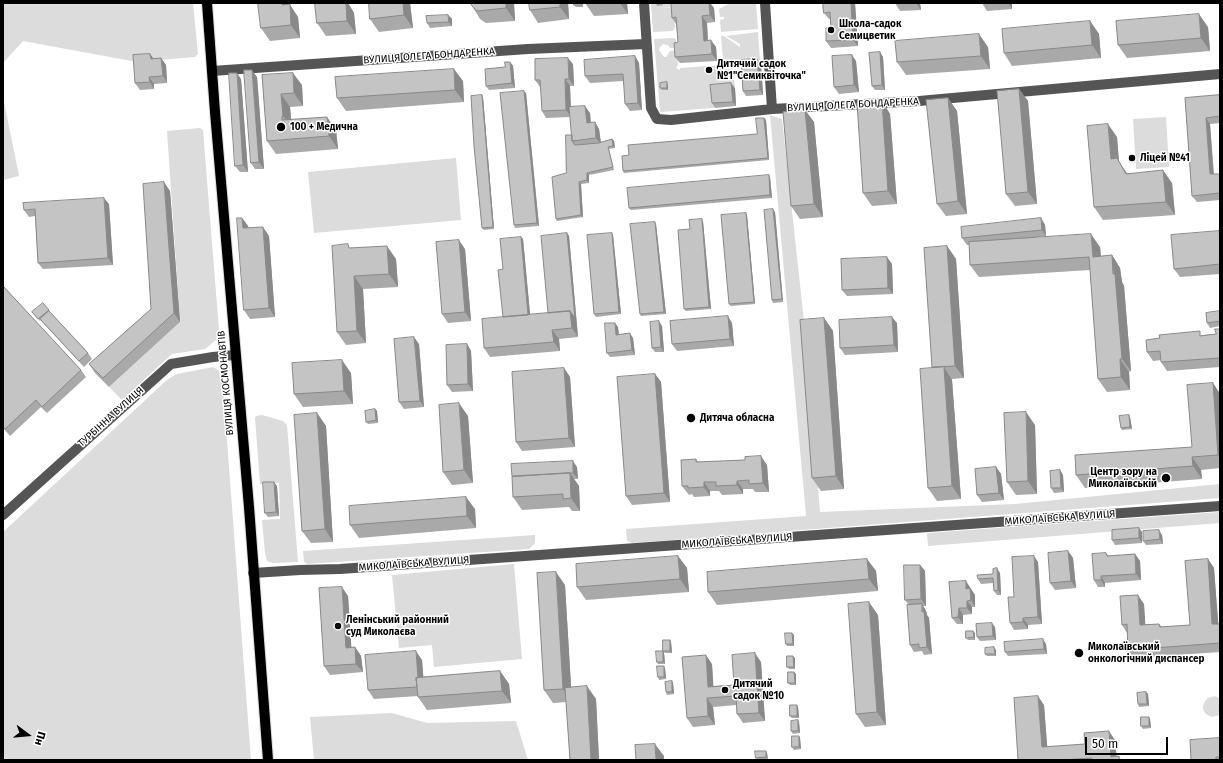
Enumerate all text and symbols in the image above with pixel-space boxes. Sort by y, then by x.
place label: Школа-садок Семицветик [839,18,901,42]
marker: Школа-садок Семицветик [826,25,836,35]
street label: ВУЛИЦЯ ОЛЕГА БОНДАРЕНКА [363,45,495,67]
place label: Дитячий садок №1"Семиквіточка" [717,58,806,82]
marker: Дитячий садок №1"Семиквіточка" [704,65,714,75]
street label: ВУЛИЦЯ ОЛЕГА БОНДАРЕНКА [787,96,919,114]
marker: 100 + Медична [275,121,287,133]
place label: 100 + Медична [290,121,358,133]
place label: Ліцей №41 [1140,152,1190,164]
marker: Ліцей №41 [1127,153,1137,163]
street label: ВУЛИЦЯ КОСМОНАВТІВ [215,330,237,436]
street label: ТУРБІННА ВУЛИЦЯ [76,384,146,450]
marker: Дитяча обласна [685,412,697,424]
place label: Дитяча обласна [700,412,774,424]
place label: Центр зору на Миколаївській [1088,466,1157,490]
marker: Центр зору на Миколаївській [1160,472,1172,484]
street label: МИКОЛАЇВСЬКА ВУЛИЦЯ [1004,508,1116,528]
street label: МИКОЛАЇВСЬКА ВУЛИЦЯ [681,531,793,551]
street label: МИКОЛАЇВСЬКА ВУЛИЦЯ [358,554,470,574]
place label: Ленінський районний суд Миколаєва [346,614,449,638]
marker: Ленінський районний суд Миколаєва [333,621,343,631]
place label: Миколаївський онкологічний диспансер [1088,641,1205,664]
marker: Миколаївський онкологічний диспансер [1073,647,1085,659]
place label: Дитячий садок №10 [733,678,784,702]
marker: Дитячий садок №10 [720,685,730,695]
north arrow [8,715,48,755]
scale bar [1087,729,1170,755]
text: Пн [32,730,48,747]
text: 50 m [1092,737,1118,751]

